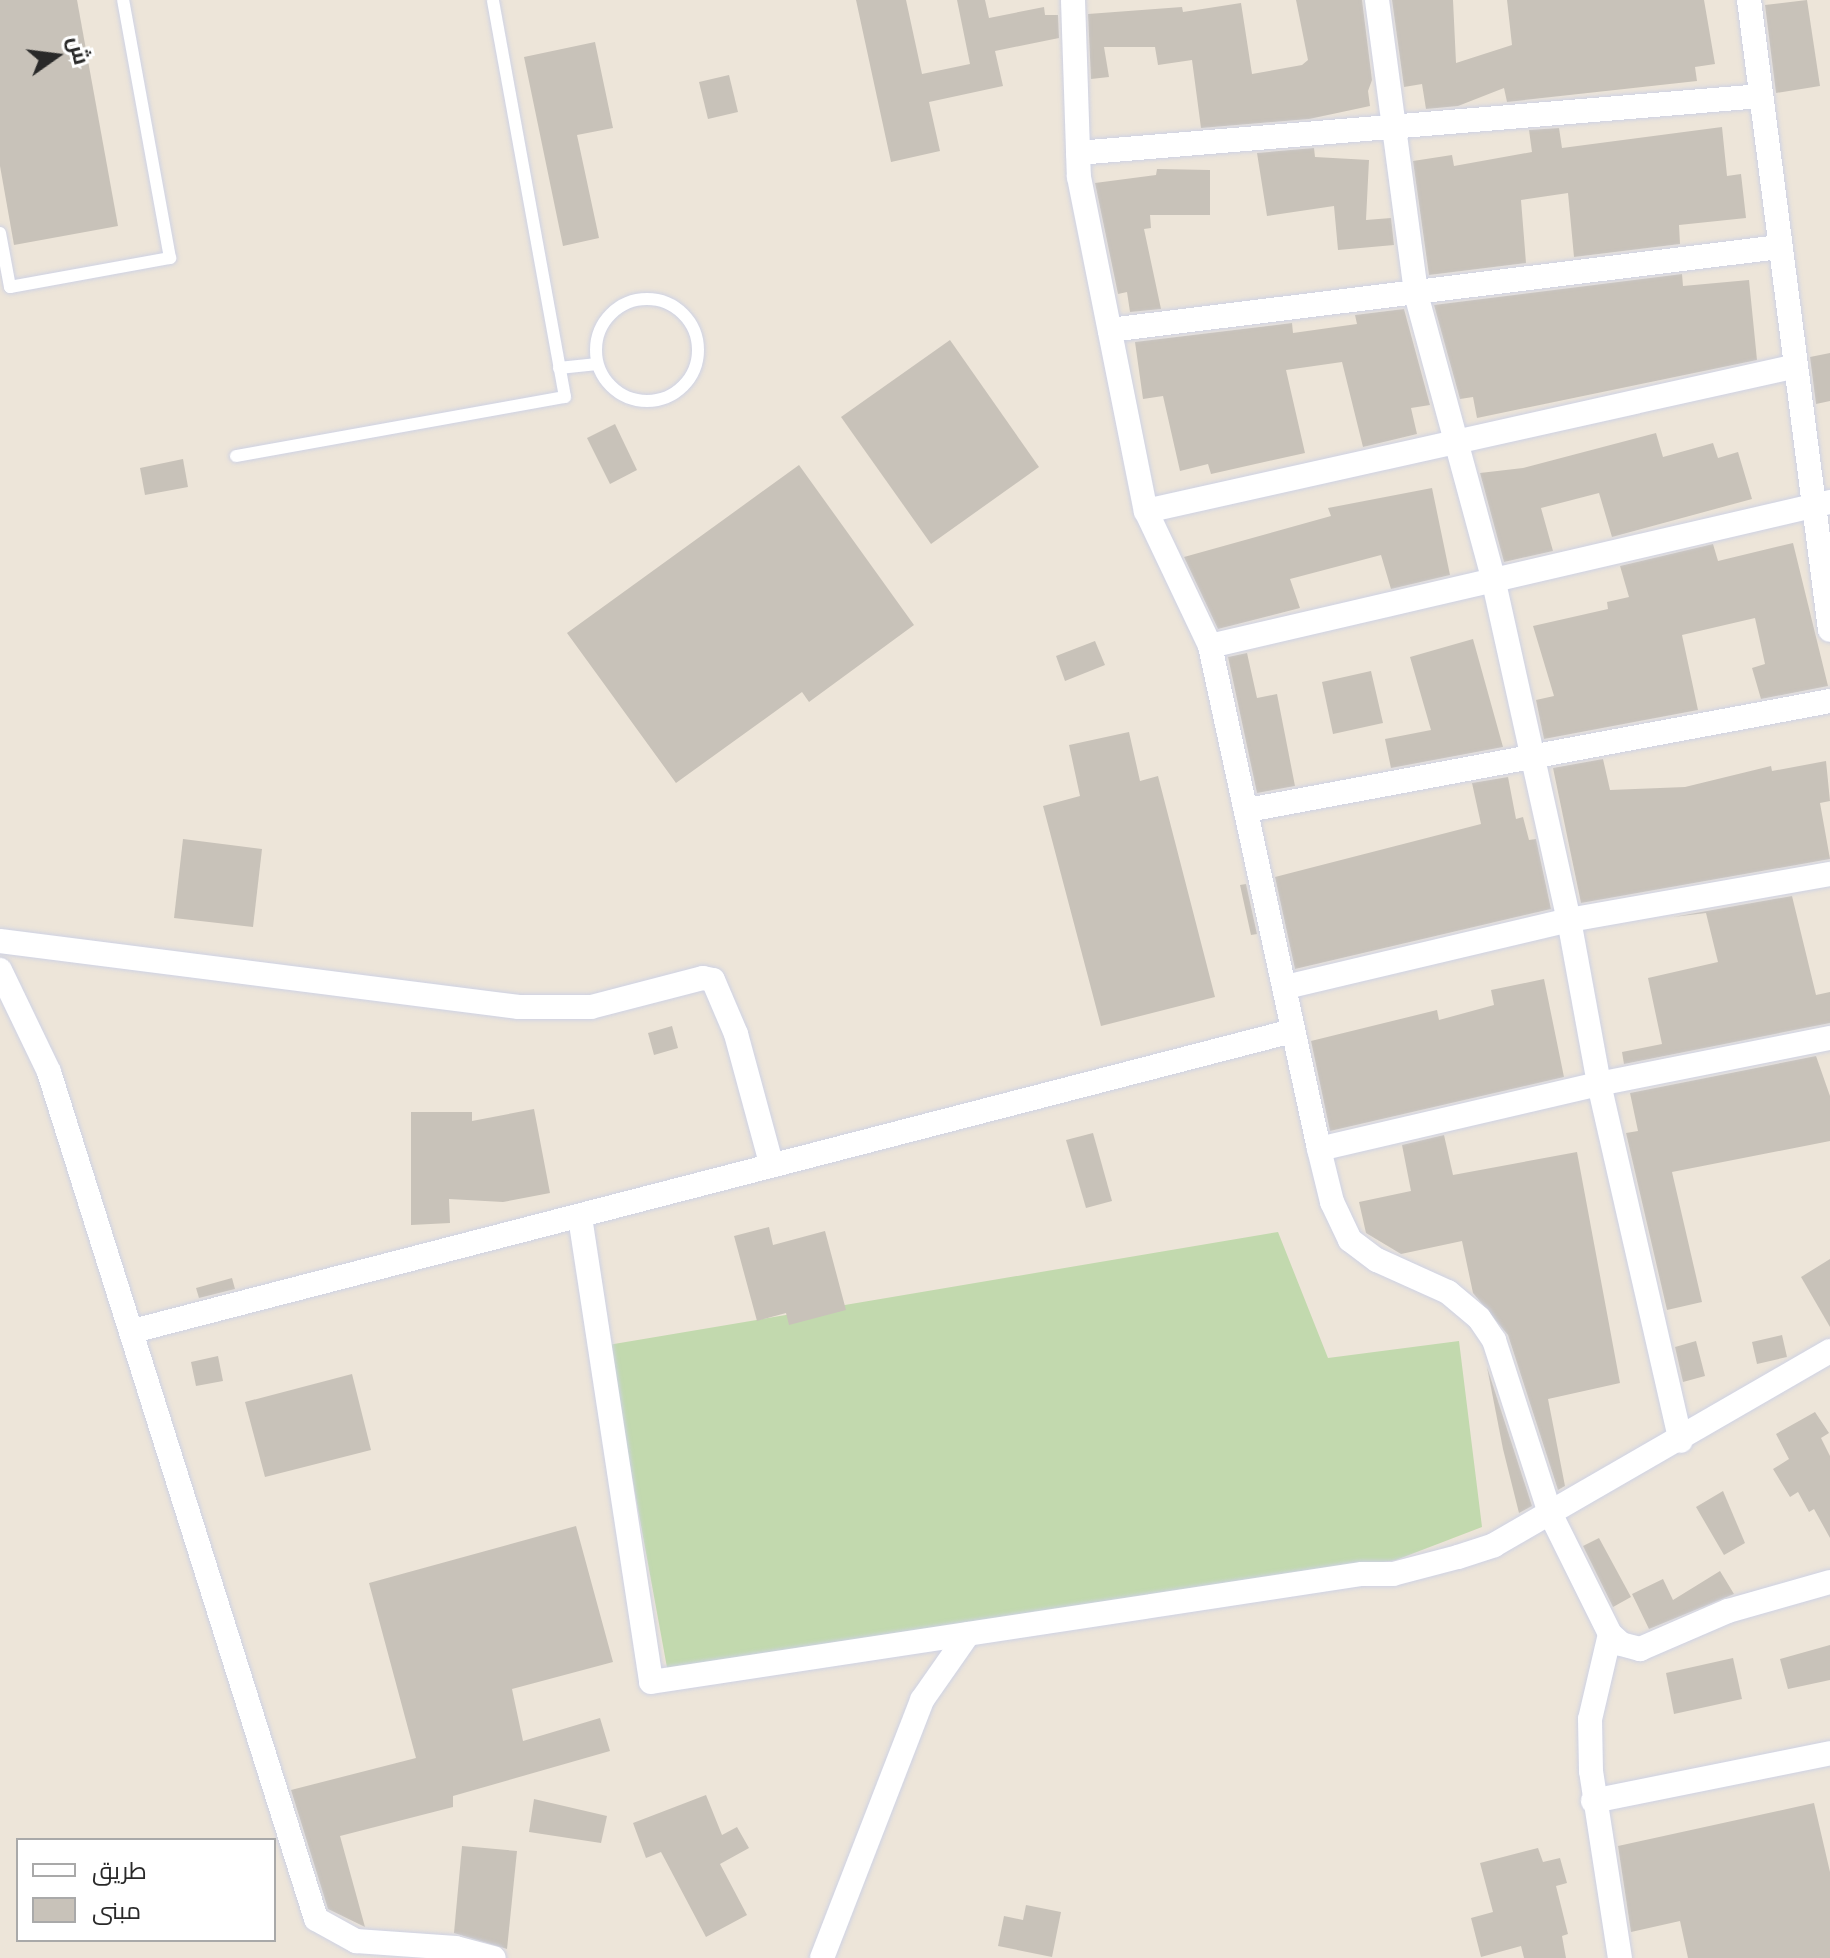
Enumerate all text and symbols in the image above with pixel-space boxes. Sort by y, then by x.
north arrow [16,16,96,96]
text: ش [64,33,95,67]
legend [16,1838,276,1942]
text: طريق [92,1857,147,1884]
text: مبنى [92,1897,141,1924]

